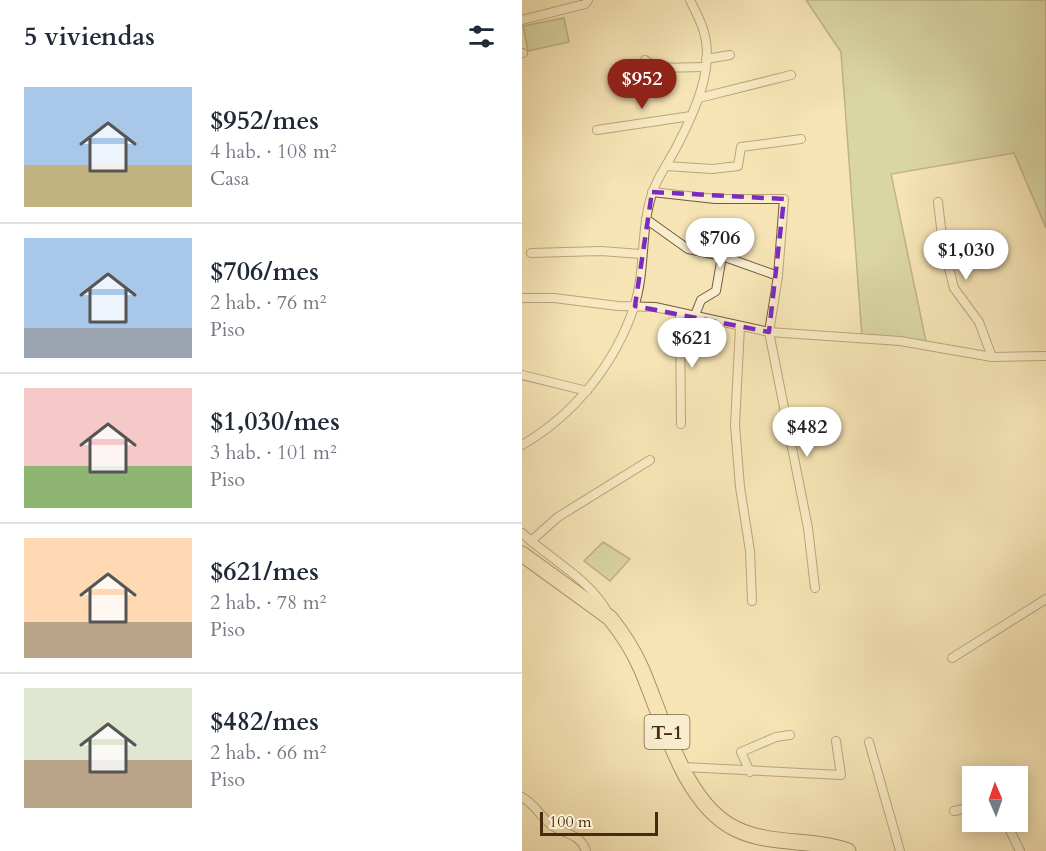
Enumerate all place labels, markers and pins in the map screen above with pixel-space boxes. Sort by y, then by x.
pin: $952 [606,59,678,110]
pin: $706 [684,218,756,269]
pin: $1,030 [917,230,1015,281]
pin: $621 [656,318,728,369]
pin: $482 [771,407,843,458]

